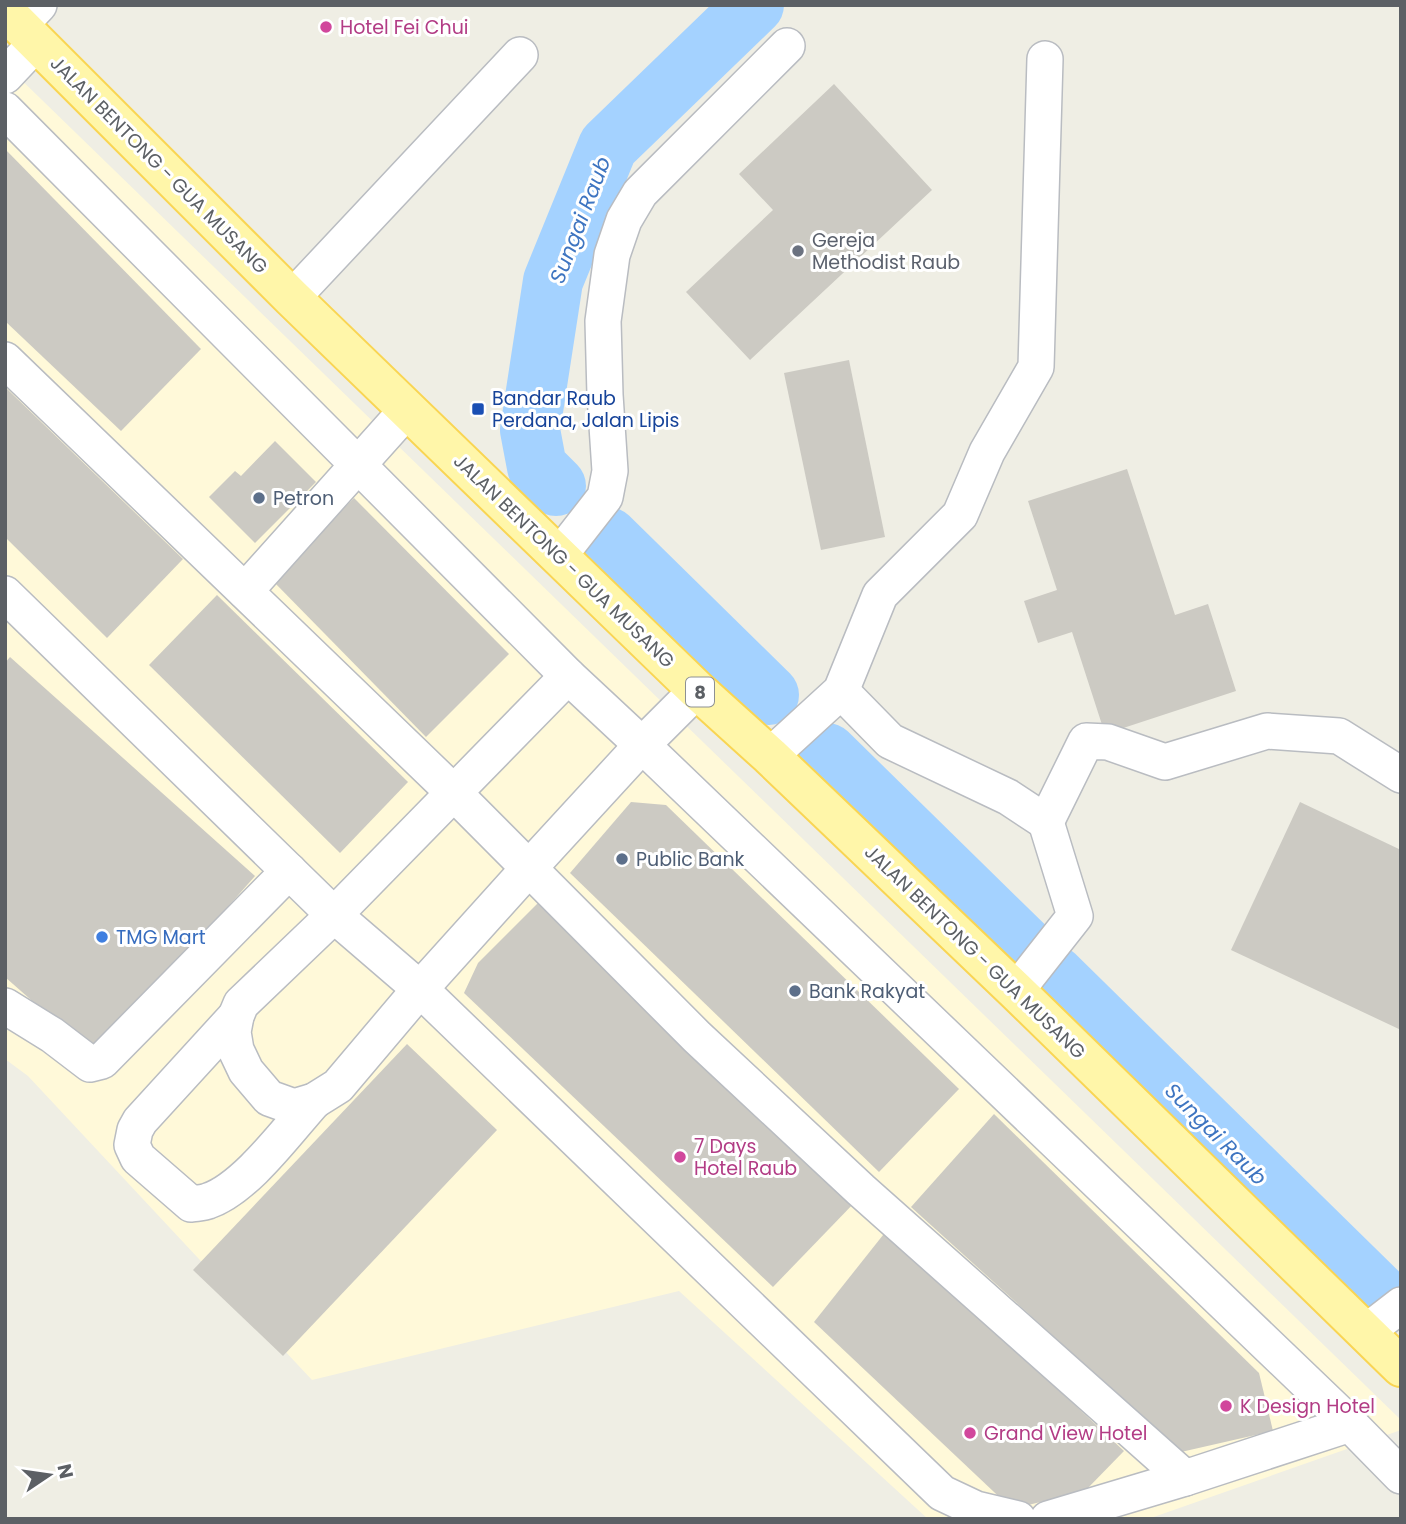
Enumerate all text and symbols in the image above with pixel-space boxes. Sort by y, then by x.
place label: Hotel Fei Chui [340,14,469,41]
marker: Hotel Fei Chui [318,19,334,35]
street label: JALAN BENTONG - GUA MUSANG [44,50,274,280]
water label: Sungai Raub [543,152,617,288]
place label: Gereja Methodist Raub [812,227,960,276]
marker: Gereja Methodist Raub [790,243,806,259]
place label: Bandar Raub Perdana, Jalan Lipis [492,385,679,434]
marker: Bandar Raub Perdana, Jalan Lipis [470,401,486,417]
street label: JALAN BENTONG - GUA MUSANG [448,448,680,674]
place label: Petron [273,485,334,512]
marker: Petron [251,490,267,506]
road number: 8 [686,678,714,706]
street label: JALAN BENTONG - GUA MUSANG [859,839,1091,1065]
place label: Public Bank [636,846,745,873]
marker: Public Bank [614,851,630,867]
place label: TMG Mart [116,924,206,951]
marker: TMG Mart [94,929,110,945]
place label: Bank Rakyat [809,978,925,1005]
marker: Bank Rakyat [787,983,803,999]
water label: Sungai Raub [1159,1077,1273,1191]
place label: 7 Days Hotel Raub [694,1133,797,1182]
marker: 7 Days Hotel Raub [672,1149,688,1165]
place label: K Design Hotel [1240,1393,1375,1420]
marker: K Design Hotel [1218,1398,1234,1414]
place label: Grand View Hotel [984,1420,1147,1447]
marker: Grand View Hotel [962,1425,978,1441]
north arrow [14,1440,84,1510]
text: N [50,1461,80,1481]

